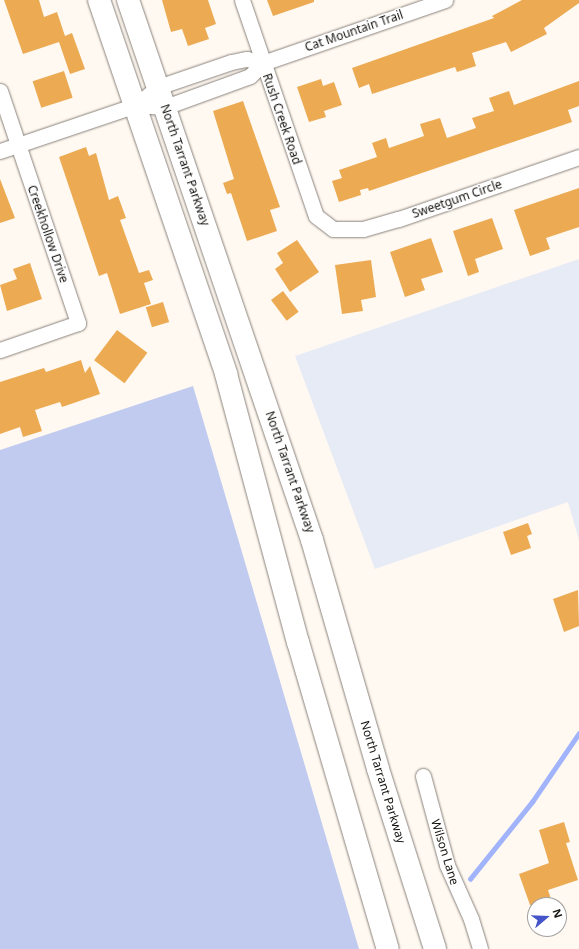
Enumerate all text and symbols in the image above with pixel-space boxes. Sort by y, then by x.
street label: Cat Mountain Trail [303,7,405,55]
street label: Rush Creek Road [260,72,304,166]
street label: North Tarrant Parkway [157,102,213,228]
street label: Sweetgum Circle [410,177,504,221]
street label: Creekhollow Drive [25,183,71,285]
street label: North Tarrant Parkway [262,409,318,535]
street label: North Tarrant Parkway [357,719,409,845]
street label: Wilson Lane [428,817,462,887]
north arrow [527,897,567,937]
text: N [549,907,566,920]

